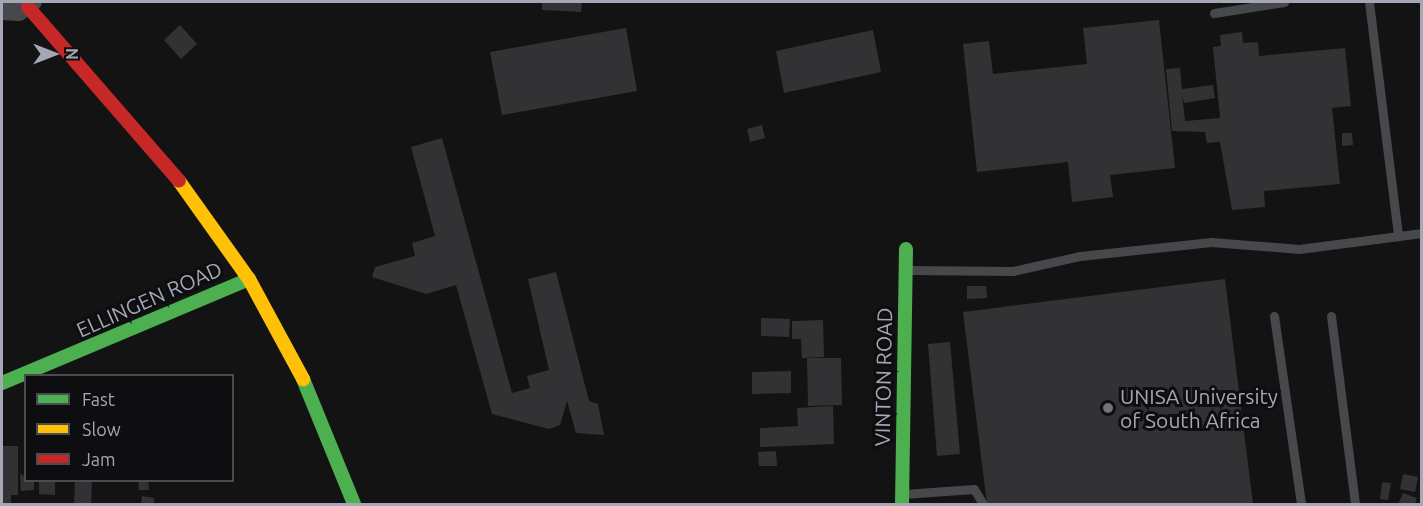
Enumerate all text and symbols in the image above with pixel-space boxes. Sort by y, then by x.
north arrow [24,24,84,84]
text: N [63,48,81,60]
street label: ELLINGEN ROAD [72,256,226,342]
street label: VINTON ROAD [869,307,897,447]
legend [24,374,234,482]
place label: UNISA University of South Africa [1120,383,1278,433]
text: Fast [82,389,115,409]
marker: UNISA University of South Africa [1101,401,1115,415]
text: Slow [82,419,121,439]
text: Jam [82,449,116,469]

